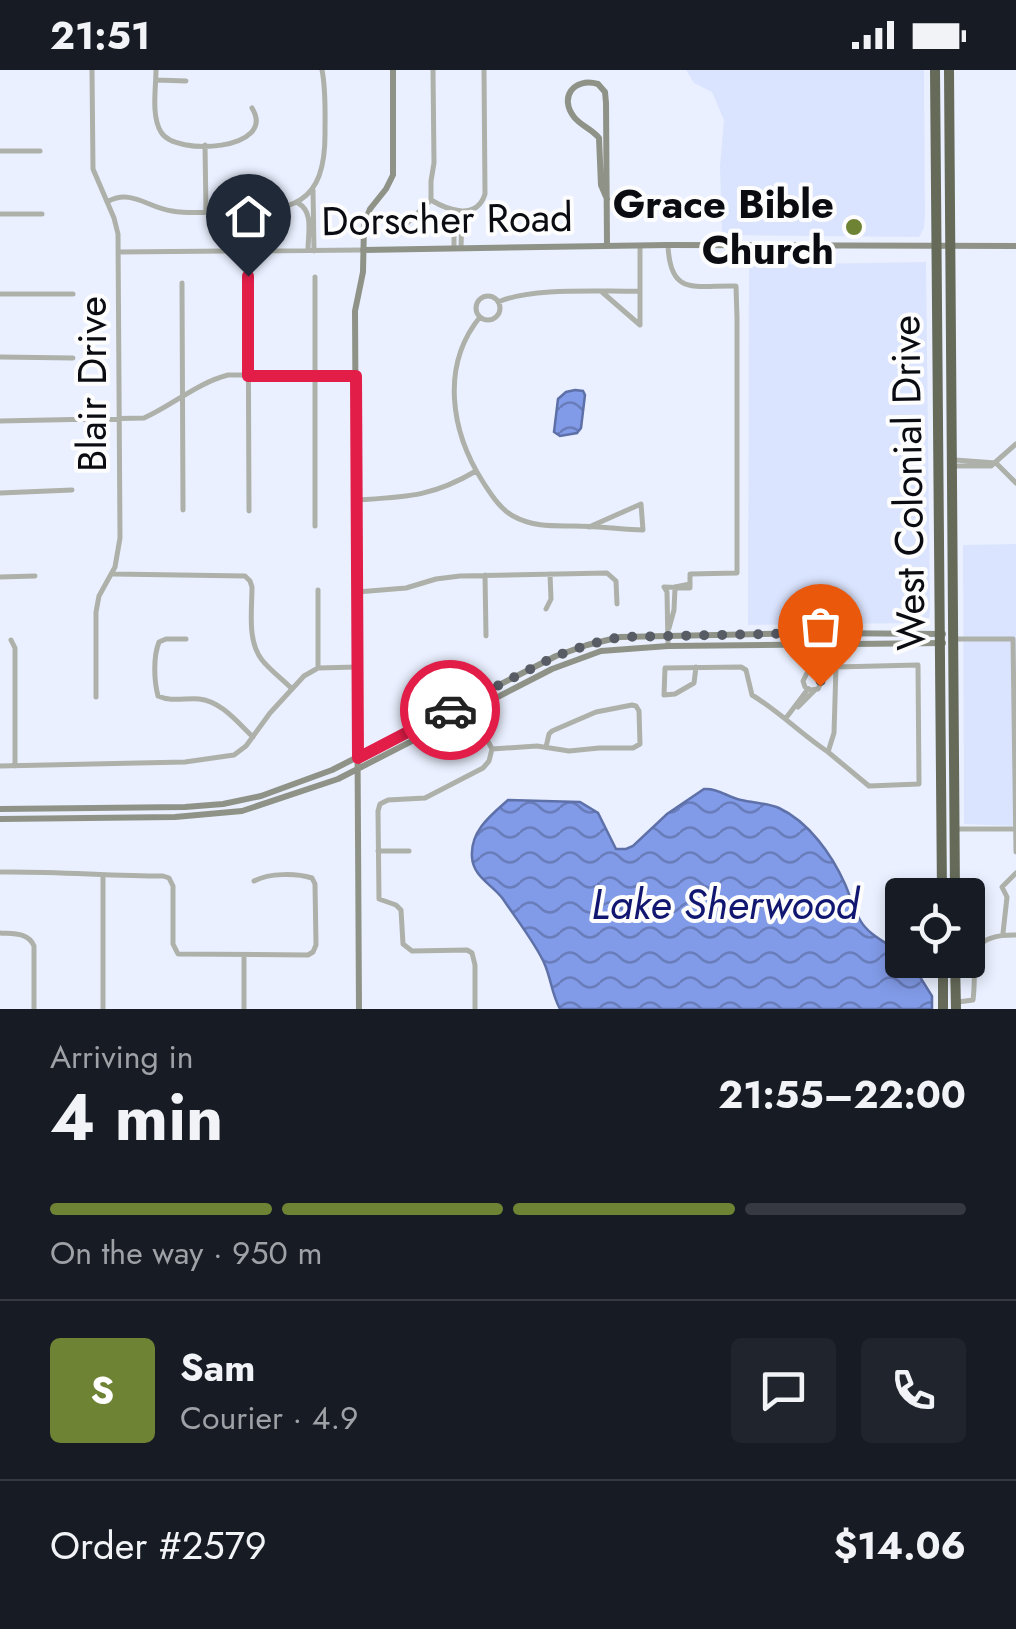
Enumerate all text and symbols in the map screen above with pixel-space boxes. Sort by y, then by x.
text: 21:51 [50,8,150,63]
pin [206,174,291,277]
place label: Grace Bible Church [613,175,834,279]
street label: Dorscher Road [321,188,573,250]
icon: home [221,189,276,244]
marker: Grace Bible Church [843,216,865,238]
street label: Blair Drive [63,296,121,472]
street label: West Colonial Drive [876,315,940,651]
pin [778,584,863,687]
icon: bag [793,599,848,654]
courier [400,660,500,760]
icon: car [423,683,478,738]
water label: Lake Sherwood [591,874,860,935]
map controls [885,878,985,978]
button: locate [885,878,985,978]
text: Arriving in [50,1034,194,1080]
text: 21:55–22:00 [718,1067,966,1122]
text: 4 min [50,1070,224,1164]
text: On the way · 950 m [50,1230,322,1276]
button: chat [731,1338,836,1443]
button: phone [861,1338,966,1443]
text: Sam [180,1340,255,1395]
text: S [91,1363,114,1418]
text: Courier · 4.9 [180,1395,358,1441]
text: Order #2579 [50,1518,267,1573]
text: $14.06 [834,1518,966,1573]

